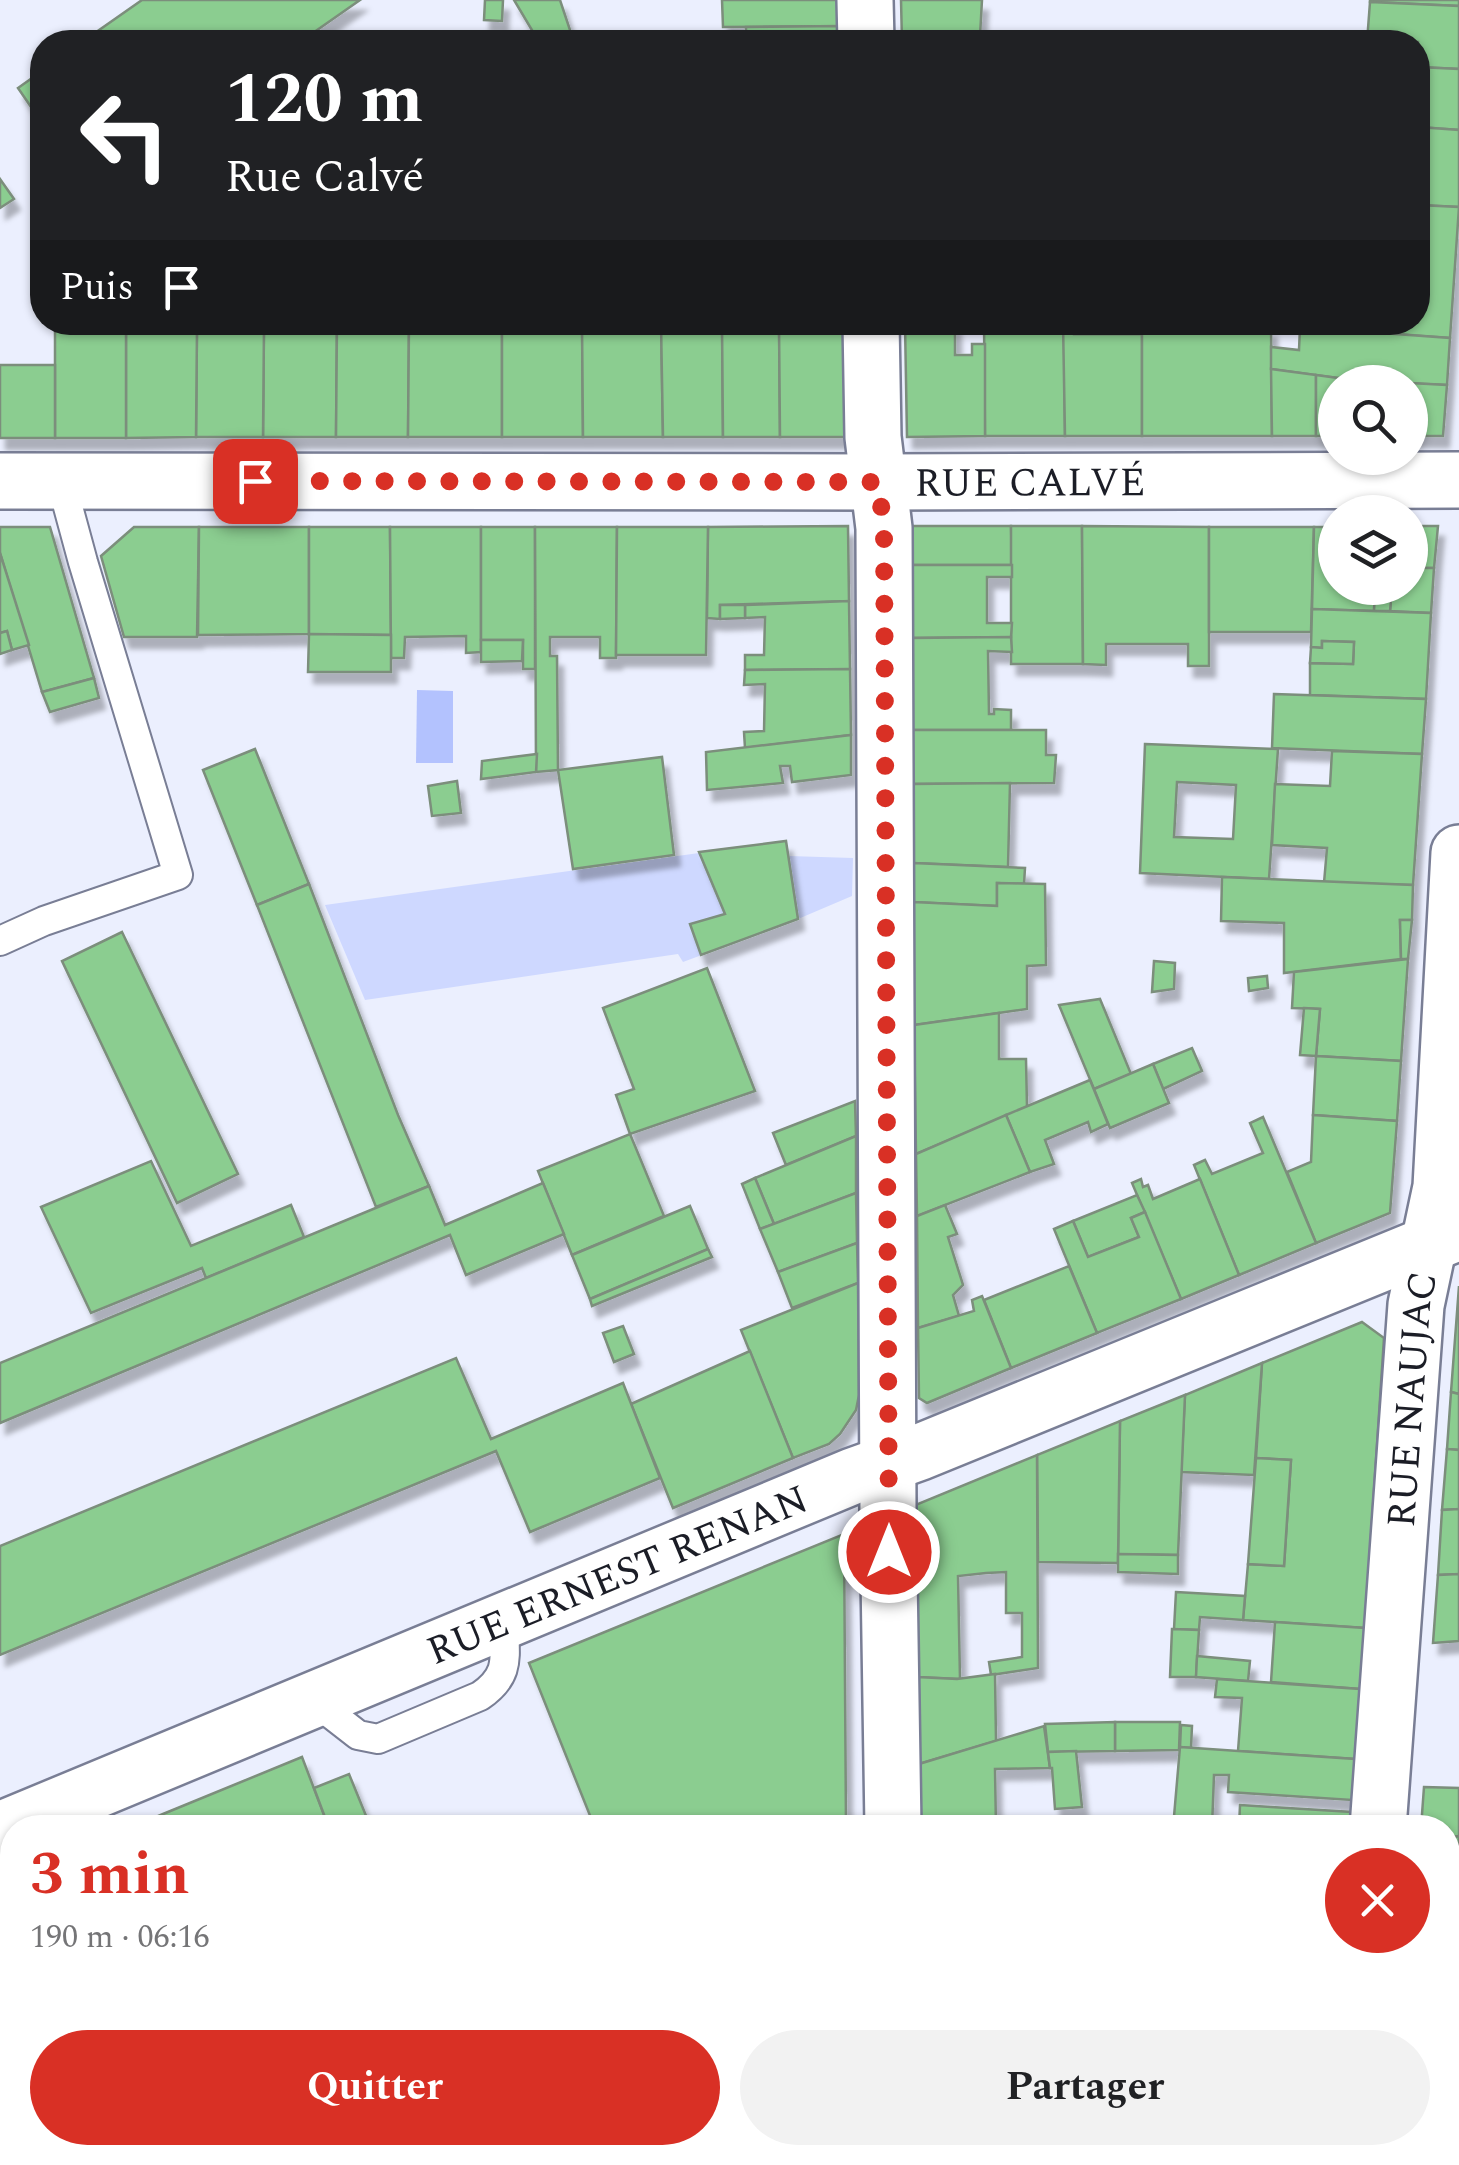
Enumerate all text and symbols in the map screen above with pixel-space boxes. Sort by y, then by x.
text: 120 m [225,47,423,153]
icon: left [60,70,190,200]
text: Rue Calvé [225,143,424,212]
text: Puis [60,259,134,317]
icon: arrive [154,260,209,315]
map controls [1318,365,1428,605]
button: search [1318,365,1428,475]
pin [213,439,298,524]
street label: RUE CALVÉ [914,453,1146,515]
icon: arrive [228,454,283,509]
button: layers [1318,495,1428,605]
street label: RUE NAUJAC [1372,1266,1455,1530]
street label: RUE ERNEST RENAN [418,1470,818,1683]
position arrow [837,1500,941,1604]
text: 3 min [30,1829,190,1921]
button: close [1325,1848,1430,1953]
text: 190 m · 06:16 [30,1913,210,1962]
button: Quitter [30,2030,720,2145]
button: Partager [740,2030,1430,2145]

